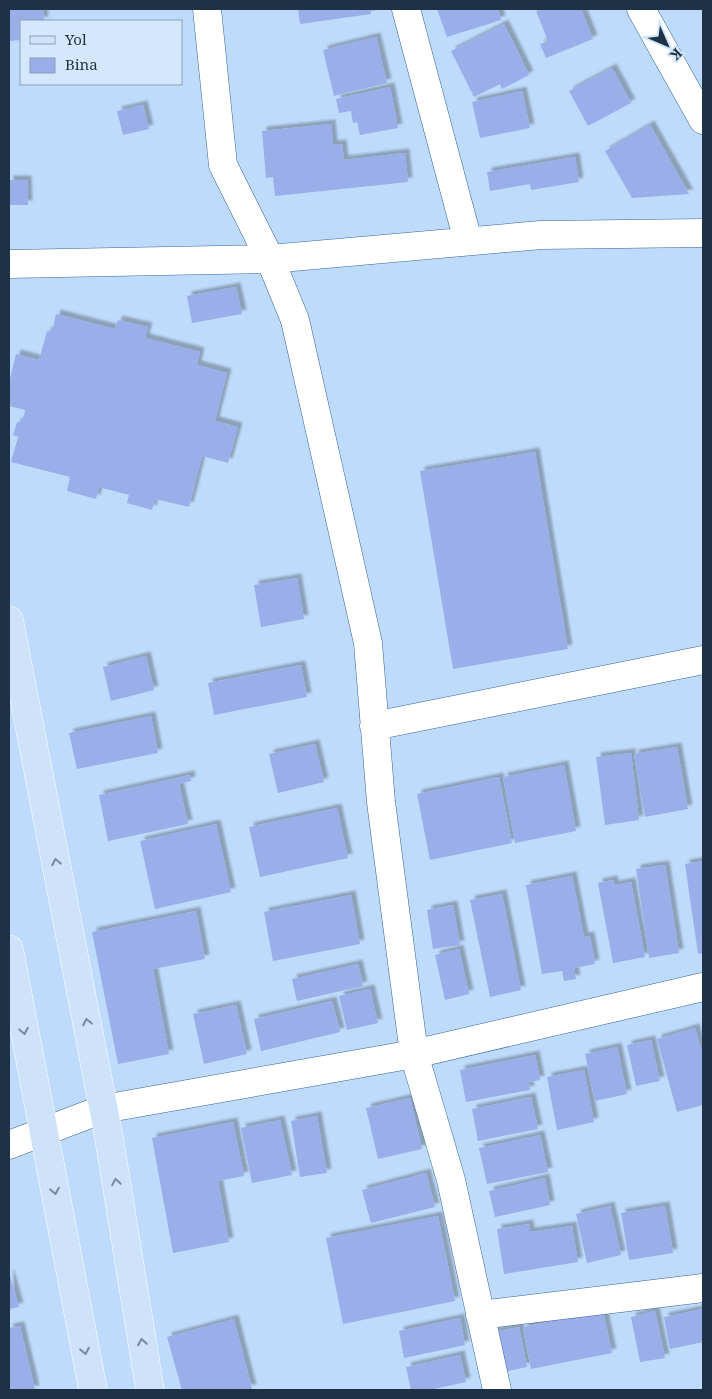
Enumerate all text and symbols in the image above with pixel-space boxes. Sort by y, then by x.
legend [20,20,182,85]
north arrow [642,20,692,70]
text: Yol [64,29,87,49]
text: K [666,44,687,65]
text: Bina [65,54,98,74]
one-way arrow [51,858,61,867]
one-way arrow [82,1017,92,1026]
one-way arrow [19,1027,29,1036]
one-way arrow [111,1177,121,1186]
one-way arrow [49,1186,59,1195]
one-way arrow [137,1338,148,1346]
one-way arrow [79,1346,90,1355]

